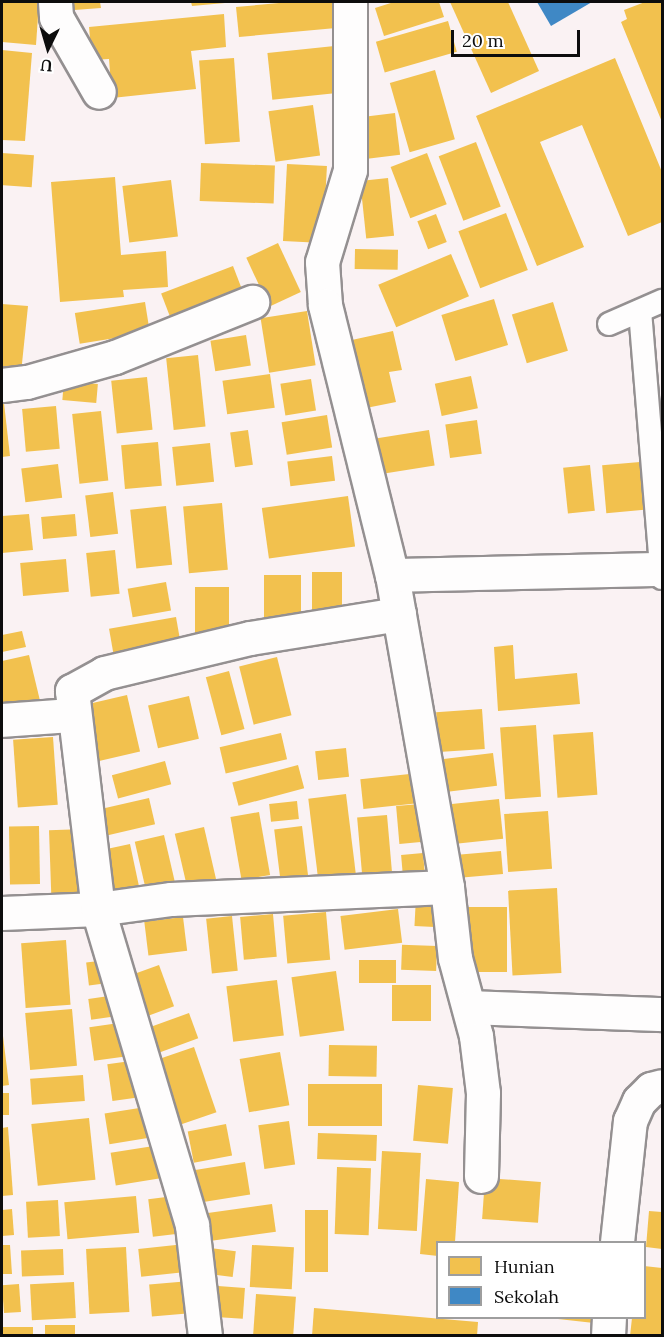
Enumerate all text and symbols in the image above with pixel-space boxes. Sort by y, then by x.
north arrow [18,18,78,78]
scale bar [454,18,583,56]
text: 20 m [462,29,504,52]
text: U [40,55,53,76]
legend [436,1241,646,1319]
text: Hunian [494,1255,555,1278]
text: Sekolah [494,1285,559,1308]

